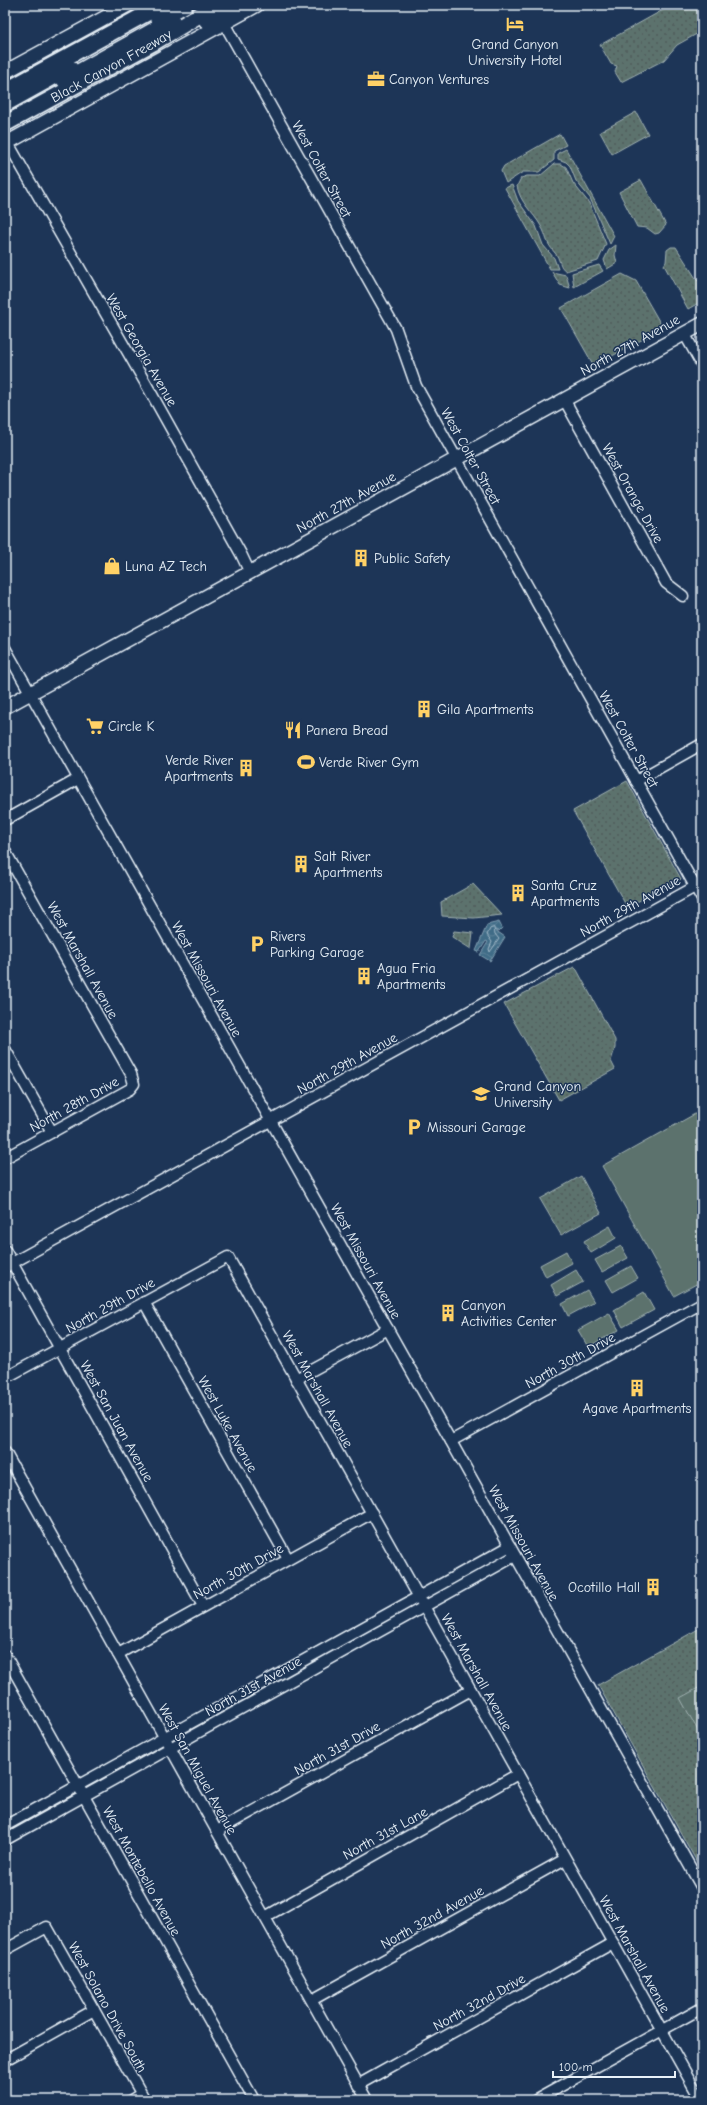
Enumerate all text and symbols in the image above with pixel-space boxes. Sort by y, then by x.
hotel icon: Grand Canyon University Hotel [505,14,525,34]
street label: Black Canyon Freeway [48,25,176,106]
place label: Grand Canyon University Hotel [468,36,562,69]
office icon: Canyon Ventures [366,69,386,89]
place label: Canyon Ventures [389,71,489,88]
street label: West Colter Street [288,118,356,221]
street label: West Georgia Avenue [102,291,181,410]
street label: North 27th Avenue [578,311,683,380]
street label: West Colter Street [437,405,505,508]
street label: West Orange Drive [598,440,667,546]
street label: North 27th Avenue [294,468,399,537]
building icon: Public Safety [351,548,371,568]
place label: Public Safety [374,550,451,567]
shop icon: Luna AZ Tech [102,556,122,576]
place label: Luna AZ Tech [125,558,207,575]
street label: West Colter Street [595,688,663,791]
building icon: Gila Apartments [414,699,434,719]
place label: Gila Apartments [437,701,534,718]
supermarket icon: Circle K [85,716,105,736]
place label: Circle K [108,718,154,735]
restaurant icon: Panera Bread [283,720,303,740]
place label: Panera Bread [306,722,388,739]
place label: Verde River Apartments [164,752,233,785]
sports icon: Verde River Gym [296,752,316,772]
place label: Verde River Gym [319,754,419,771]
building icon: Verde River Apartments [236,758,256,778]
place label: Salt River Apartments [314,848,383,881]
building icon: Salt River Apartments [291,854,311,874]
street label: North 29th Avenue [577,872,683,941]
place label: Santa Cruz Apartments [531,877,600,910]
building icon: Santa Cruz Apartments [508,883,528,903]
street label: West Marshall Avenue [43,899,122,1022]
street label: West Missouri Avenue [168,918,245,1040]
place label: Rivers Parking Garage [270,928,364,961]
parking icon: Rivers Parking Garage [247,934,267,954]
place label: Agua Fria Apartments [377,960,446,993]
building icon: Agua Fria Apartments [354,966,374,986]
street label: North 29th Avenue [294,1029,400,1098]
street label: North 28th Drive [27,1073,122,1136]
place label: Grand Canyon University [494,1078,581,1111]
school or university icon: Grand Canyon University [471,1084,491,1104]
parking icon: Missouri Garage [404,1117,424,1137]
place label: Missouri Garage [427,1119,526,1136]
street label: West Missouri Avenue [327,1200,404,1322]
street label: North 29th Drive [63,1274,158,1337]
place label: Canyon Activities Center [461,1297,557,1330]
building icon: Canyon Activities Center [438,1303,458,1323]
street label: West Marshall Avenue [278,1328,357,1451]
street label: North 30th Drive [522,1329,618,1392]
street label: West San Juan Avenue [76,1358,157,1485]
street label: West Luke Avenue [194,1373,261,1475]
building icon: Agave Apartments [627,1378,647,1398]
place label: Agave Apartments [583,1400,691,1417]
street label: West Missouri Avenue [485,1482,562,1604]
street label: North 30th Drive [190,1540,286,1603]
building icon: Ocotillo Hall [643,1577,663,1597]
place label: Ocotillo Hall [568,1579,640,1596]
street label: West Marshall Avenue [437,1611,516,1734]
street label: North 31st Avenue [202,1653,305,1720]
street label: West San Miguel Avenue [155,1701,241,1838]
street label: North 31st Drive [291,1718,383,1779]
street label: West Montebello Avenue [99,1803,184,1939]
street label: North 31st Lane [340,1803,431,1864]
street label: North 32nd Avenue [378,1882,487,1953]
street label: West Marshall Avenue [595,1893,674,2016]
street label: West Solano Drive South [65,1939,151,2075]
street label: North 32nd Drive [430,1970,528,2035]
scale bar [553,2053,675,2079]
text: 100 m [559,2060,592,2074]

